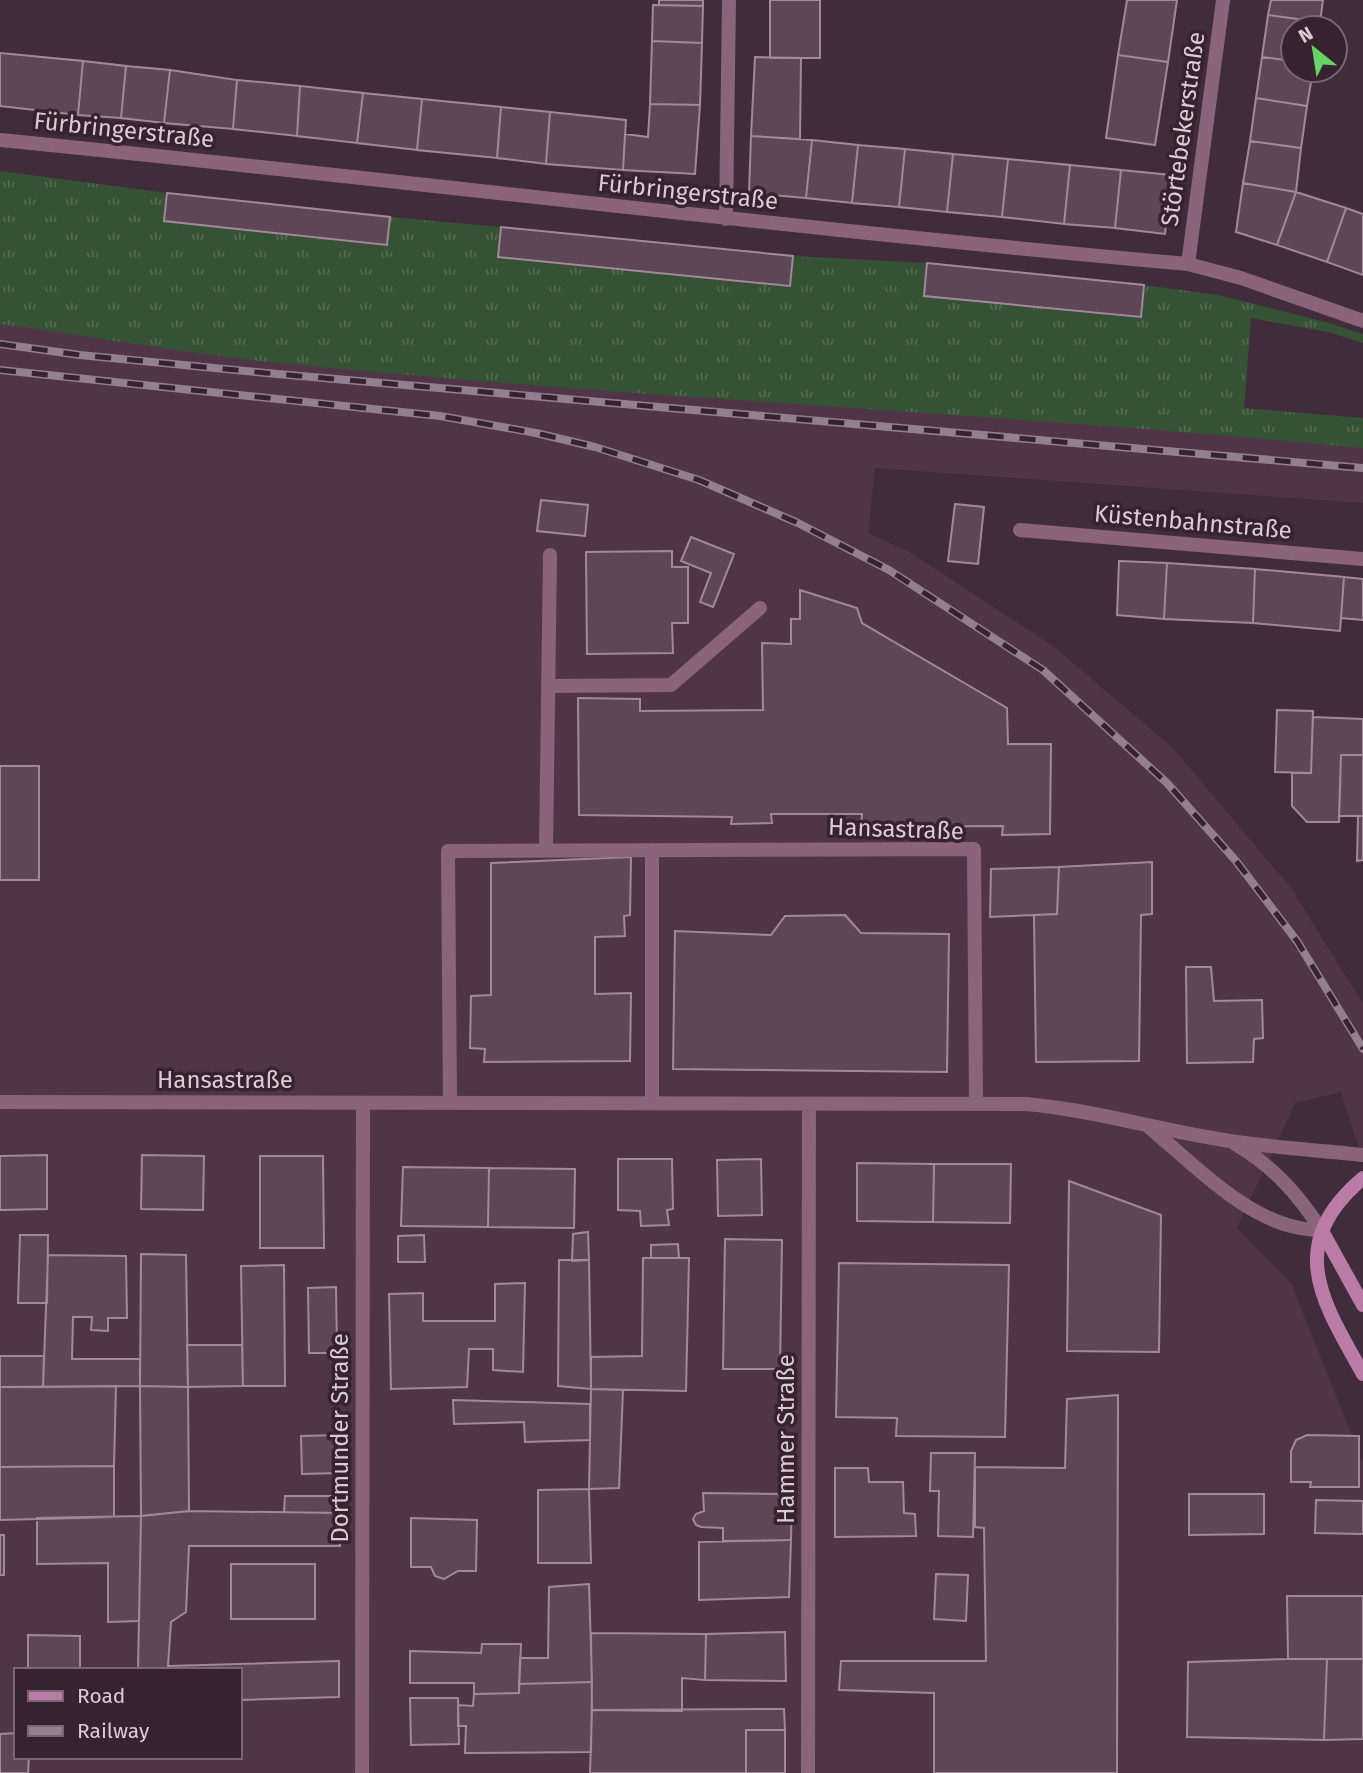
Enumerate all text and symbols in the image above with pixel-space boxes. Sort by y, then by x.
north arrow [1279,14,1349,84]
text: N [1295,22,1317,48]
street label: Störtebekerstraße [1155,30,1211,228]
street label: Fürbringerstraße [32,107,216,153]
street label: Fürbringerstraße [596,169,780,215]
street label: Küstenbahnstraße [1093,499,1293,545]
street label: Hansastraße [828,813,964,845]
street label: Hansastraße [157,1066,293,1094]
street label: Dortmunder Straße [326,1333,354,1543]
street label: Hammer Straße [772,1354,800,1524]
legend [14,1668,242,1759]
text: Road [77,1683,125,1709]
text: Railway [77,1718,150,1744]

